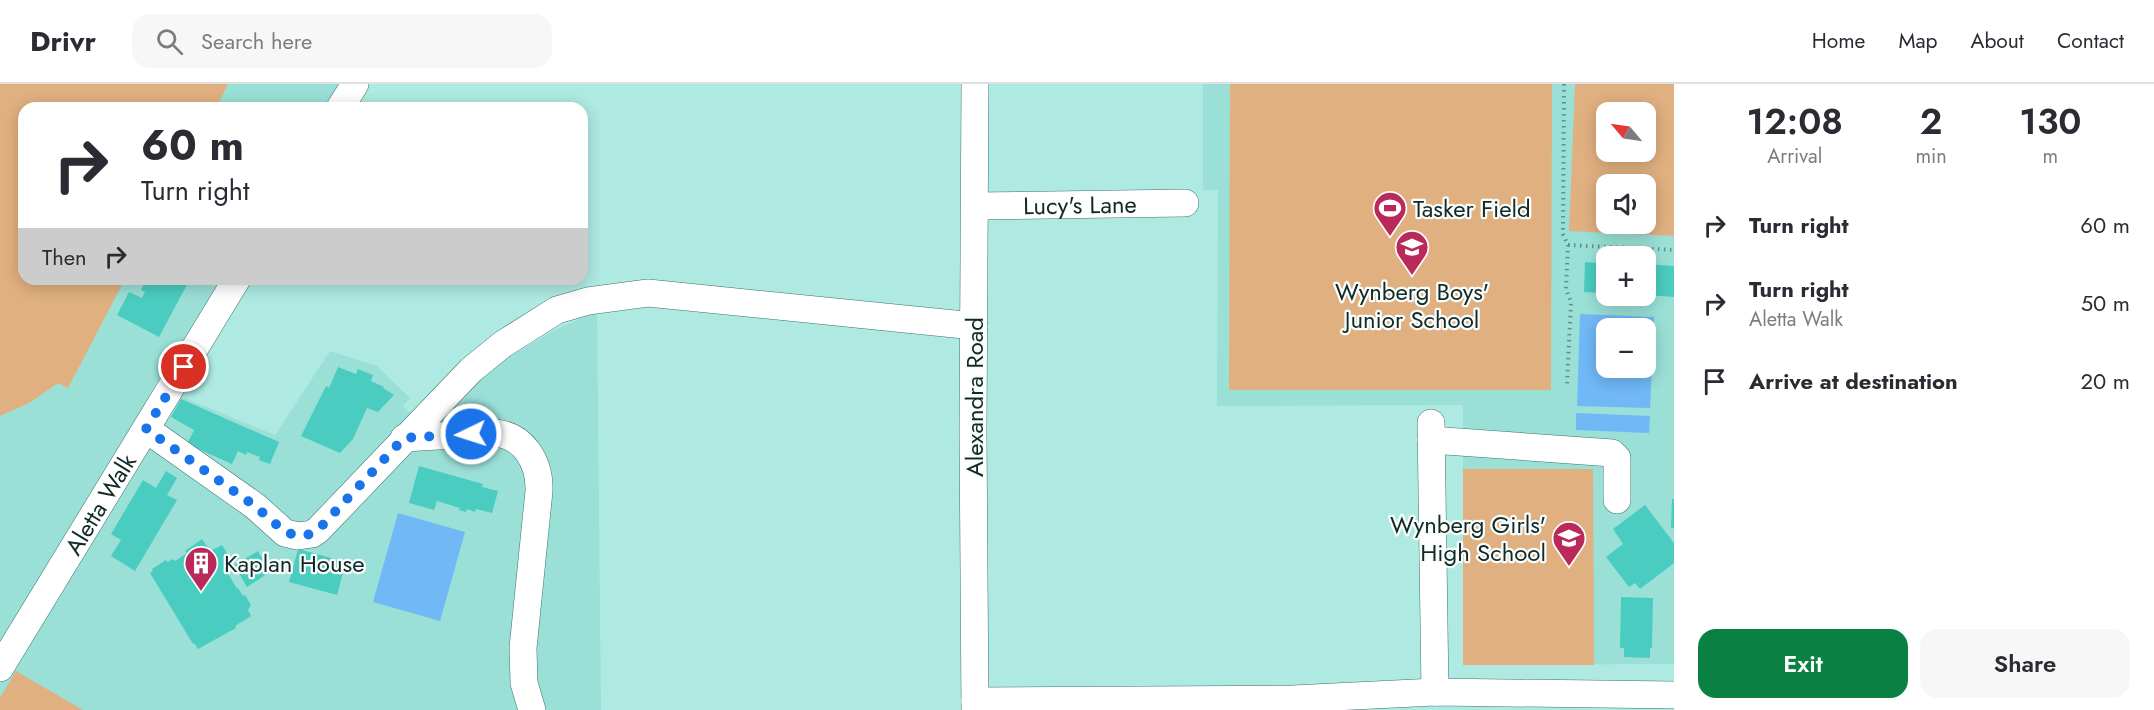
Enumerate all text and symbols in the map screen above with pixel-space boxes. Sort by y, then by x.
search box [132,14,552,68]
text: Drivr [30,21,96,62]
icon: search [153,25,186,58]
text: Search here [201,25,312,57]
text: Home [1812,26,1865,56]
text: Map [1898,26,1938,56]
text: About [1971,26,2024,56]
text: Contact [2057,26,2124,56]
text: 12:08 [1746,95,1843,147]
text: 2 [1920,95,1942,147]
text: 130 [2019,95,2082,147]
north arrow [1596,102,1656,162]
map controls [1596,102,1656,378]
text: 60 m [141,115,244,176]
icon: right [42,126,120,204]
text: Arrival [1767,142,1822,171]
text: min [1915,142,1947,171]
text: m [2043,142,2058,171]
text: Turn right [141,171,249,210]
button: sound [1596,174,1656,234]
street label: Lucy's Lane [1023,186,1137,223]
sports icon: Tasker Field [1372,190,1408,237]
place label: Tasker Field [1413,191,1531,226]
icon: right [1698,209,1731,242]
text: Turn right [1749,209,1849,241]
text: 60 m [2080,209,2130,241]
school or university icon: Wynberg Boys' Junior School [1394,229,1430,276]
icon: right [99,240,132,273]
text: Then [42,241,87,273]
button: + [1596,246,1656,306]
text: Turn right [1749,273,1849,305]
place label: Wynberg Boys' Junior School [1335,274,1489,337]
icon: right [1698,287,1731,320]
text: 50 m [2081,287,2130,319]
text: Aletta Walk [1749,305,1843,334]
street label: Alexandra Road [957,317,992,477]
button: − [1596,318,1656,378]
pin [158,341,209,392]
icon: arrive [167,350,200,383]
icon: arrive [1698,365,1731,398]
text: Arrive at destination [1749,365,1958,397]
text: 20 m [2081,365,2130,397]
position arrow [439,402,503,466]
street label: Aletta Walk [56,446,144,561]
place label: Wynberg Girls' High School [1390,507,1546,570]
school or university icon: Wynberg Girls' High School [1551,520,1587,567]
building icon: Kaplan House [183,545,219,592]
place label: Kaplan House [224,546,365,581]
button: Exit [1698,629,1908,698]
button: Share [1920,629,2130,698]

